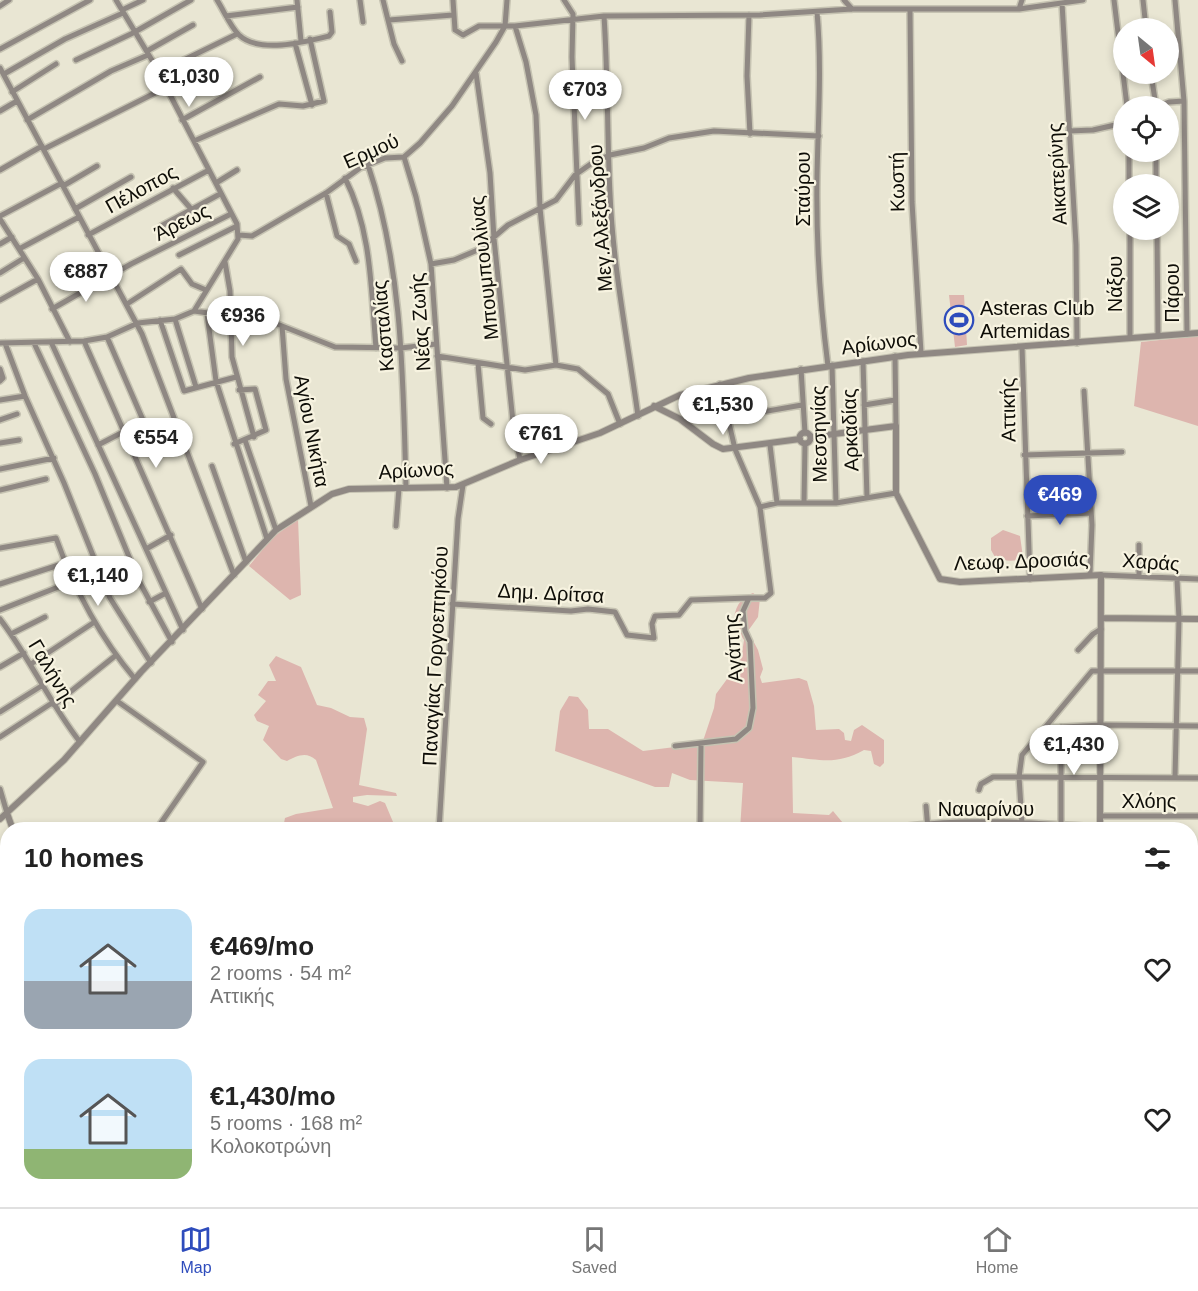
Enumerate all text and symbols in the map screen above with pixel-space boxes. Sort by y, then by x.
north arrow [1113,18,1179,84]
map controls [1113,18,1179,240]
pin: €1,030 [140,57,238,108]
text: €1,030 [158,65,220,87]
pin: €703 [549,70,621,121]
text: €703 [563,78,607,100]
button: locate [1113,96,1179,162]
street label: Αικατερίνης [1043,122,1071,226]
street label: Ερμού [340,129,402,173]
street label: Μεγ.Αλεξάνδρου [584,143,616,293]
street label: Σταύρου [792,152,814,226]
street label: Κωστή [885,152,909,212]
street label: Πέλοπος [101,160,181,218]
button: layers [1113,174,1179,240]
street label: Μπουμπουλίνας [465,194,503,341]
street label: Άρεως [151,199,214,245]
pin: €887 [50,252,122,303]
street label: Νάξου [1104,256,1126,312]
text: €887 [64,260,108,282]
street label: Πάρου [1161,263,1183,323]
street label: Νέας Ζωής [406,272,434,372]
street label: Κασταλίας [368,279,398,373]
pin: €936 [207,296,279,347]
place label: Asteras Club Artemidas [980,297,1095,342]
text: €936 [221,304,265,326]
sports icon: Asteras Club Artemidas [943,304,975,336]
street label: Αρίωνος [840,327,918,359]
street label: Αγίου Νικήτα [290,373,334,489]
street label: Αττικής [996,377,1020,442]
pin: €1,530 [674,385,772,436]
street label: Μεσσηνίας [807,385,831,483]
street label: Αρκαδίας [838,388,862,472]
text: €1,530 [692,393,754,415]
pin: €761 [505,414,577,465]
pin: €554 [120,418,192,469]
text: €761 [519,422,563,444]
text: €554 [134,426,178,448]
street label: Αρίωνος [378,457,455,483]
pin: €469 [1024,475,1096,526]
text: €469 [1038,483,1082,505]
street label: Παναγίας Γοργοεπηκόου [418,545,452,767]
street label: Λεωφ. Δροσιάς [953,548,1089,574]
street label: Χαράς [1122,549,1181,575]
pin: €1,140 [49,556,147,607]
text: €1,140 [67,564,129,586]
street label: Δημ. Δρίτσα [497,579,605,607]
street label: Αγάπης [720,612,746,683]
street label: Γαλήνης [24,635,82,711]
pin: €1,430 [1025,725,1123,776]
text: €1,430 [1043,733,1105,755]
street label: Χλόης [1122,790,1177,812]
street label: Ναυαρίνου [938,798,1034,820]
icon: filters [1141,842,1174,875]
text: 10 homes [24,843,144,873]
text: €469/mo [210,931,314,961]
icon: home [72,933,144,1005]
icon: heart [1141,953,1174,986]
text: 2 rooms · 54 m² [210,962,351,984]
text: Αττικής [210,985,274,1007]
text: €1,430/mo [210,1081,336,1111]
icon: home [72,1083,144,1155]
icon: heart [1141,1103,1174,1136]
text: 5 rooms · 168 m² [210,1112,362,1134]
text: Κολοκοτρώνη [210,1135,331,1157]
tab: Map [179,1223,212,1277]
tab: Saved [571,1223,617,1277]
tab: Home [976,1223,1018,1277]

